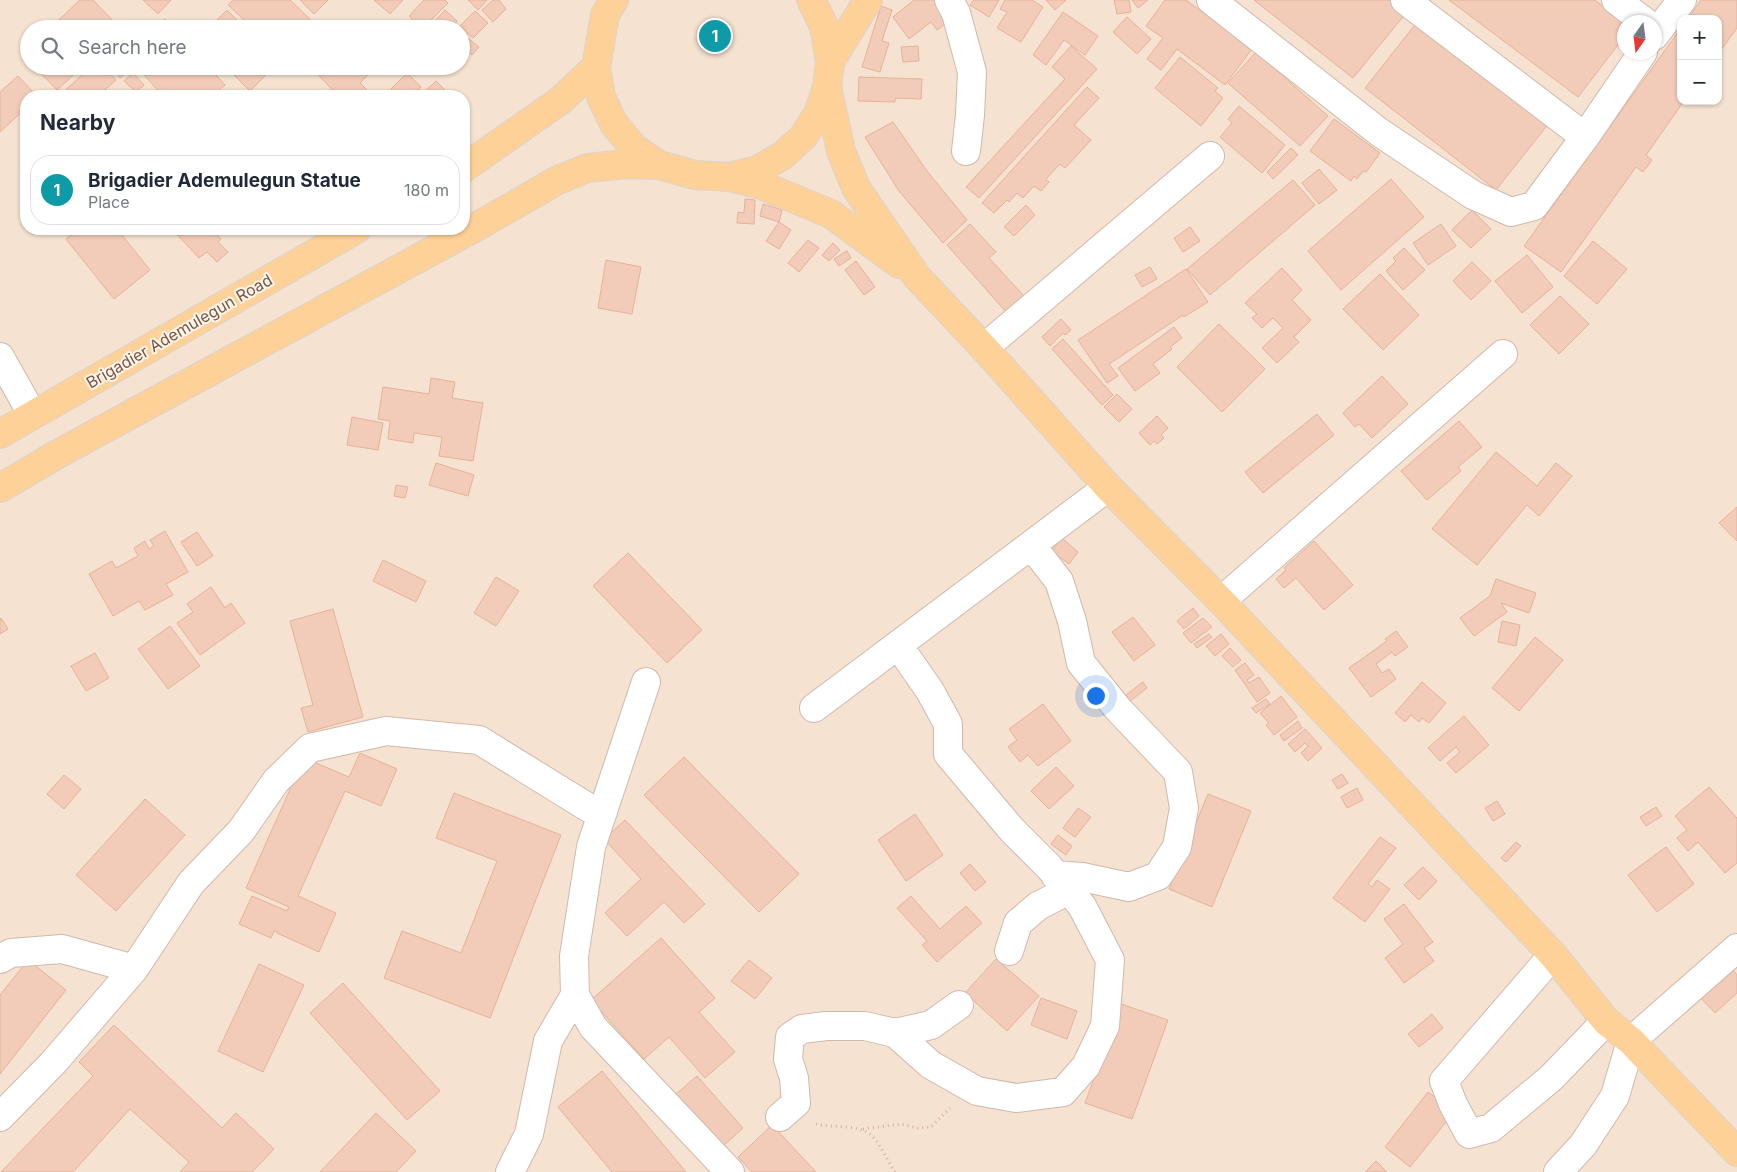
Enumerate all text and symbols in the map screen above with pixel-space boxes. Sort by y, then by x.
north arrow [1617,15,1662,60]
map controls [1677,15,1722,105]
button: + [1677,15,1722,60]
pin: 1 [699,17,731,55]
search box [20,20,470,75]
icon: search [38,34,66,62]
text: Search here [78,36,187,59]
button: − [1677,60,1722,105]
text: Nearby [40,110,115,135]
text: Brigadier Ademulegun Statue [88,169,361,192]
text: 1 [54,180,60,200]
text: 180 m [404,180,449,200]
text: Place [88,192,130,212]
street label: Brigadier Ademulegun Road [82,269,276,393]
your location [1083,683,1109,709]

